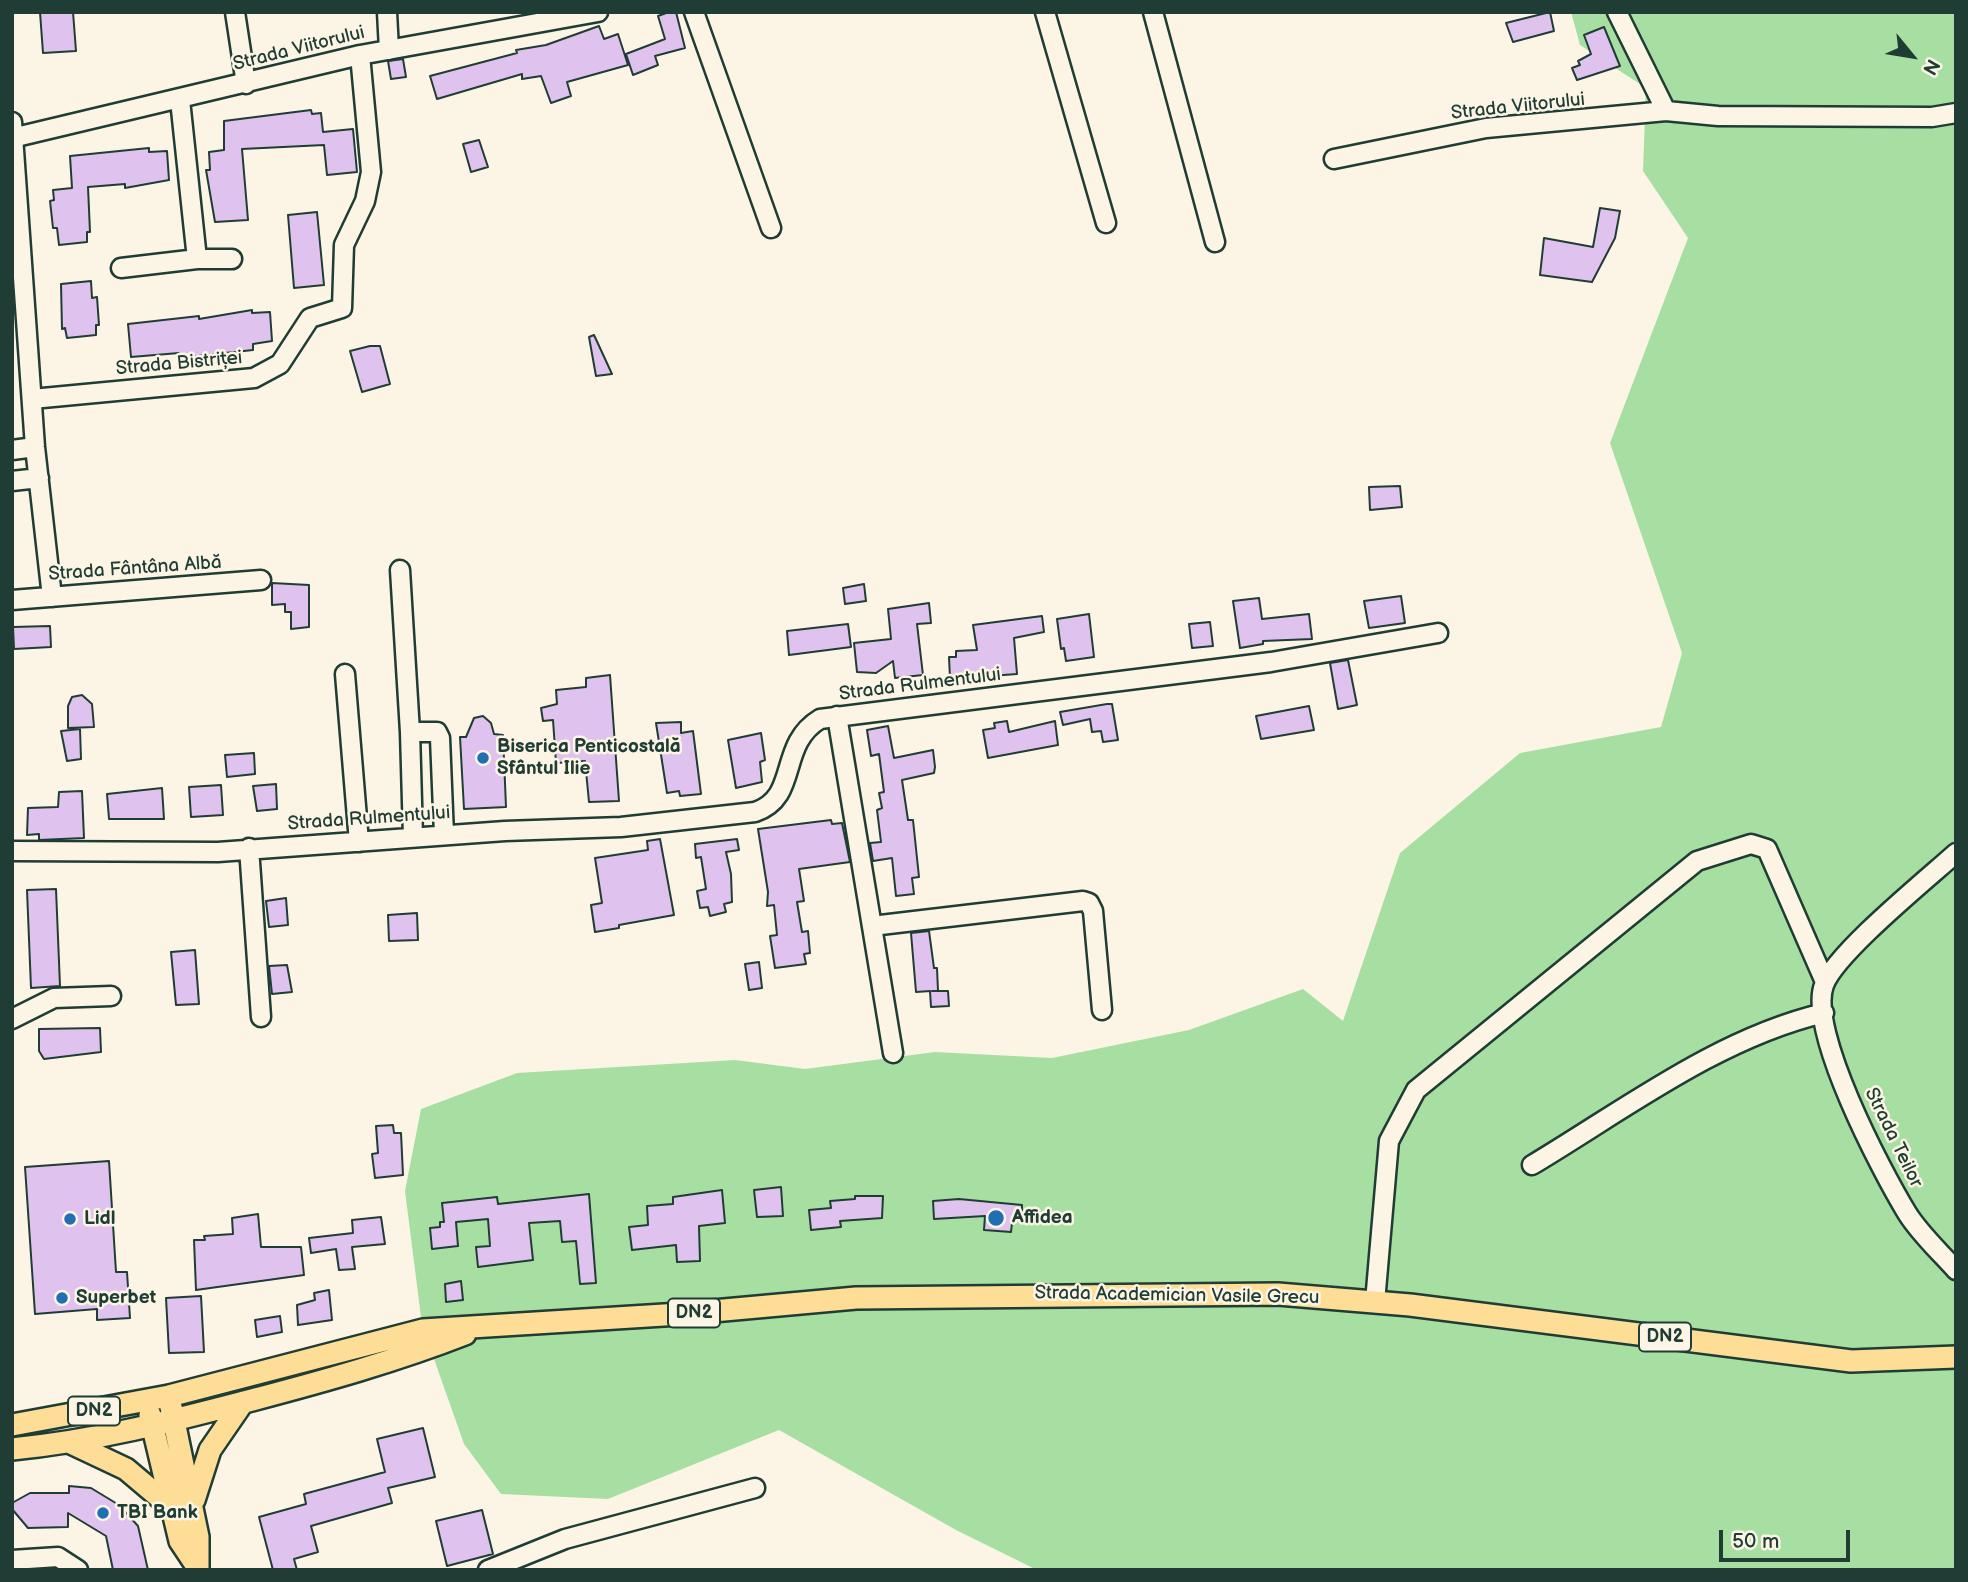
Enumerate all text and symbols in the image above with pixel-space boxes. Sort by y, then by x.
north arrow [1877,21,1947,91]
street label: Strada Viitorului [231,22,367,76]
text: N [1917,55,1944,79]
street label: Strada Viitorului [1450,89,1586,125]
street label: Strada Bistriței [115,347,243,381]
street label: Strada Fântâna Albă [48,552,222,586]
street label: Strada Rulmentului [838,664,1002,706]
place label: Biserica Penticostală Sfântul Ilie [497,736,681,780]
marker: Biserica Penticostală Sfântul Ilie [475,750,491,766]
street label: Strada Rulmentului [287,802,451,836]
street label: Strada Teilor [1859,1084,1927,1192]
place label: Affidea [1012,1207,1073,1229]
place label: Lidl [84,1208,115,1230]
marker: Affidea [986,1208,1006,1228]
marker: Lidl [62,1211,78,1227]
street label: Strada Academician Vasile Grecu [1034,1282,1320,1310]
place label: Superbet [76,1287,156,1309]
marker: Superbet [54,1290,70,1306]
road number: DN2 [668,1298,720,1328]
road number: DN2 [1639,1322,1691,1352]
road number: DN2 [68,1396,120,1426]
place label: TBI Bank [117,1502,198,1524]
marker: TBI Bank [95,1505,111,1521]
scale bar [1723,1516,1854,1560]
text: 50 m [1732,1529,1779,1554]

